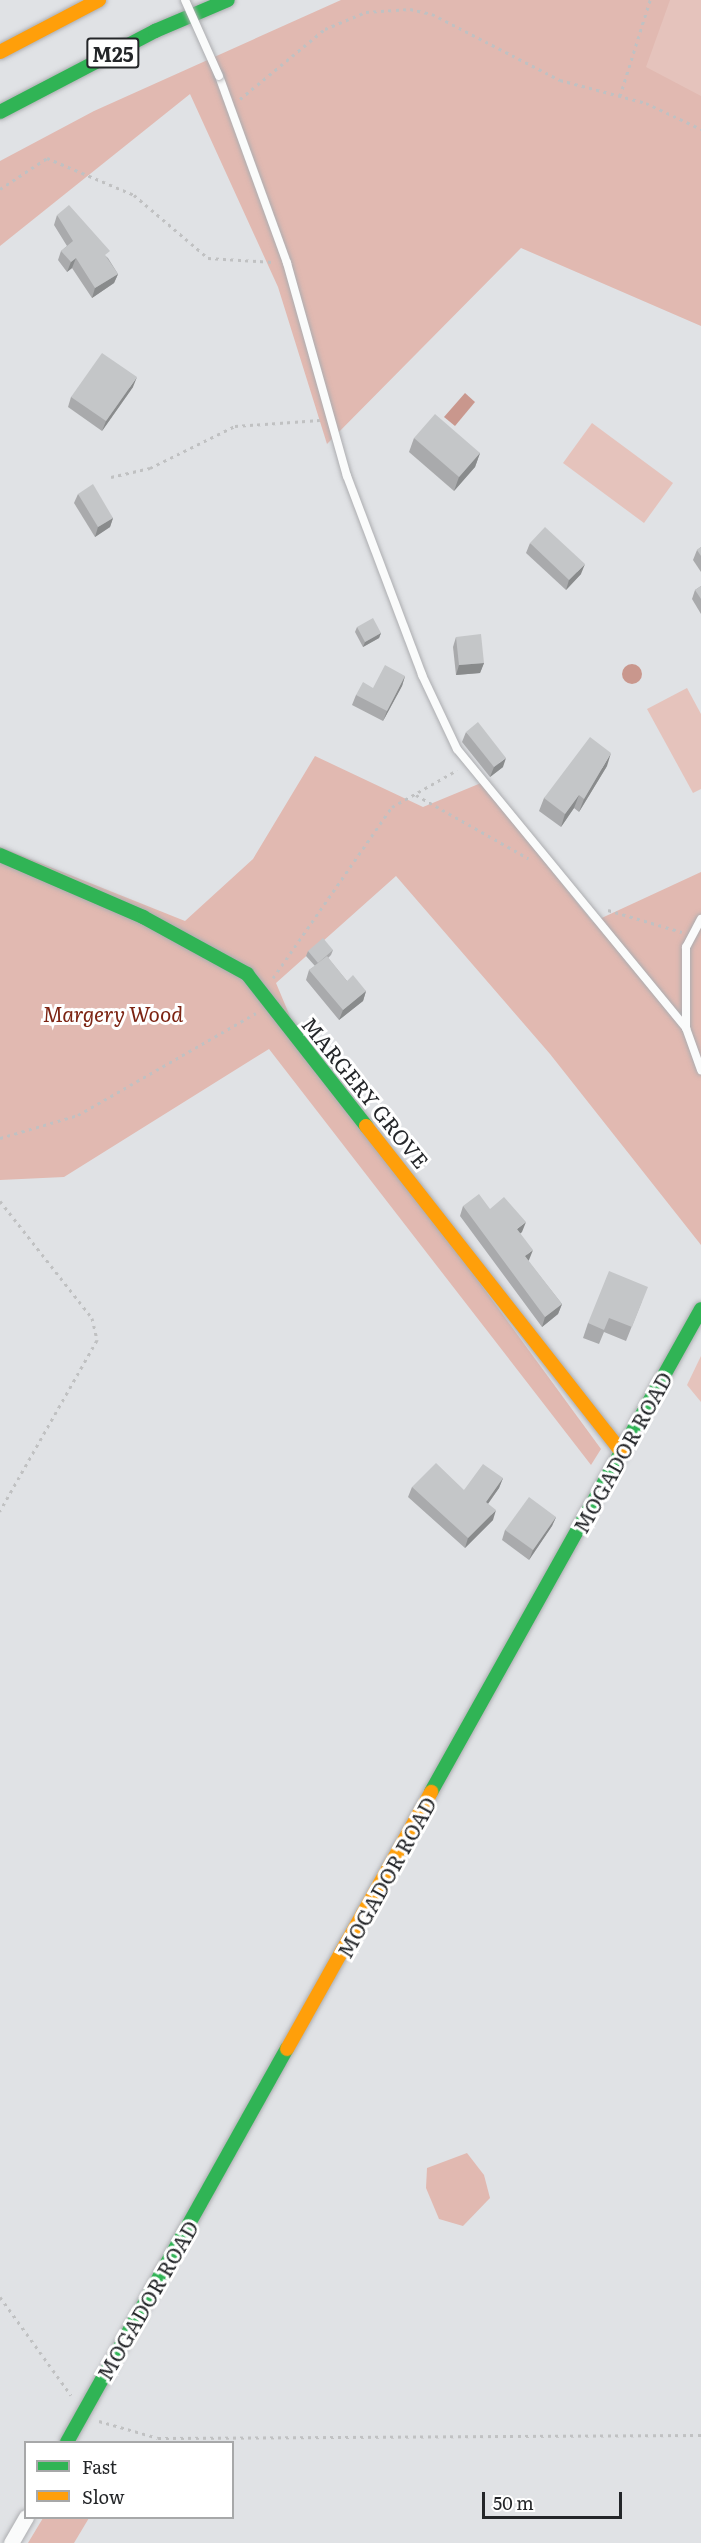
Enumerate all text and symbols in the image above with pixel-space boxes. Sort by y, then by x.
road number: M25 [86,36,140,70]
park label: Margery Wood [43,1000,183,1026]
street label: MARGERY GROVE [297,1011,435,1173]
street label: MOGADOR ROAD [567,1367,677,1537]
street label: MOGADOR ROAD [331,1792,441,1962]
street label: MOGADOR ROAD [91,2216,203,2384]
legend [24,2441,234,2519]
text: Fast [82,2453,117,2480]
scale bar [485,2480,624,2518]
text: Slow [82,2483,124,2510]
text: 50 m [493,2489,534,2516]

